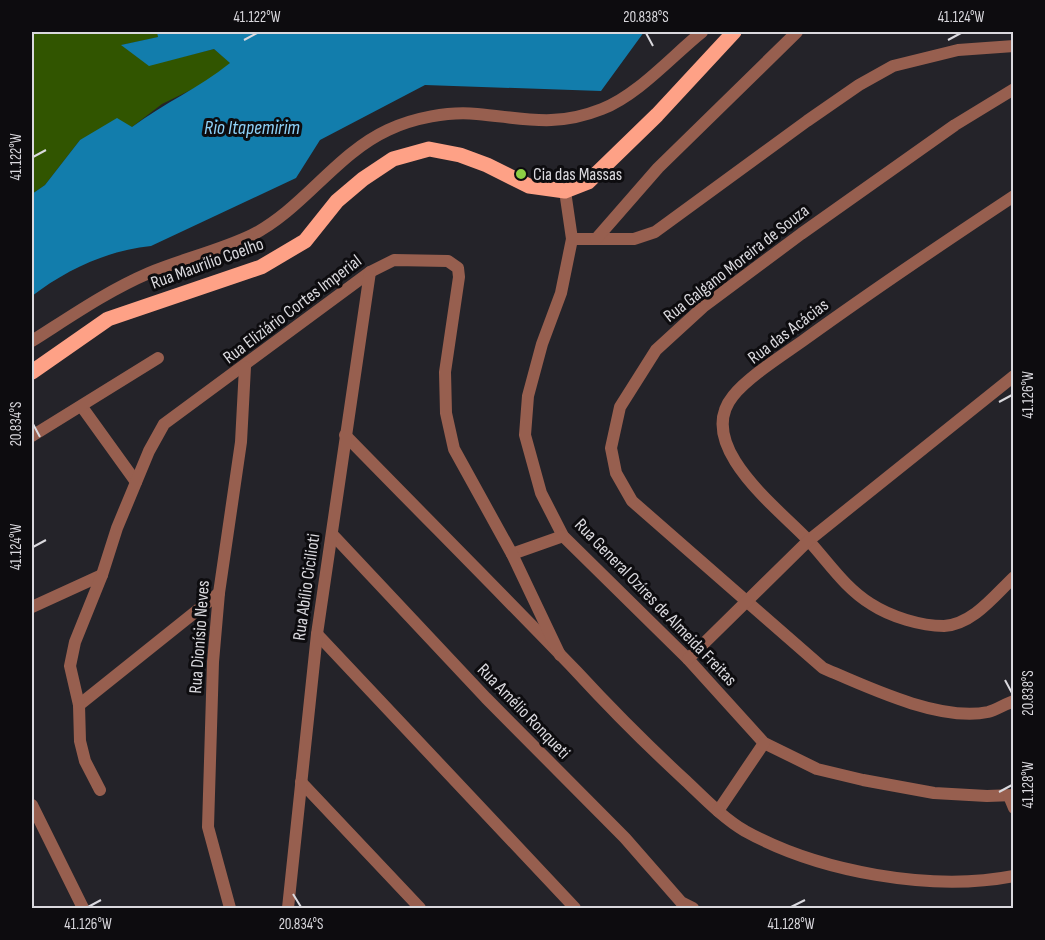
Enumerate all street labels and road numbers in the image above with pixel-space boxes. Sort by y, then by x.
street label: Rua Galgano Moreira de Souza [659,200,813,327]
street label: Rua Maurílio Coelho [148,233,266,294]
street label: Rua Eliziário Cortes Imperial [219,251,366,368]
street label: Rua das Acácias [744,294,833,368]
street label: Rua General Ozíres de Almeida Freitas [570,514,741,690]
street label: Rua Abílio Cicilioti [289,532,324,642]
street label: Rua Dionísio Neves [185,580,214,694]
street label: Rua Amélio Ronqueti [473,659,574,763]

